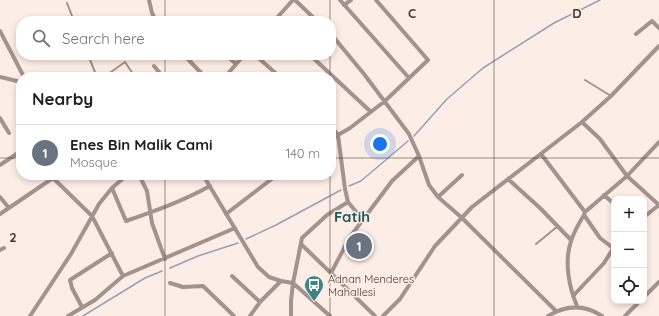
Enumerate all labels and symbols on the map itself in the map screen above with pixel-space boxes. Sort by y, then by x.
text: C [408,5,416,21]
text: D [572,5,582,21]
your location [370,134,390,154]
district label: Fatih [334,207,370,226]
text: 2 [9,229,17,245]
pin: 1 [346,231,372,261]
place label: Adnan Menderes Mahallesi [328,272,414,299]
bus stop icon: Adnan Menderes Mahallesi [303,274,325,302]

